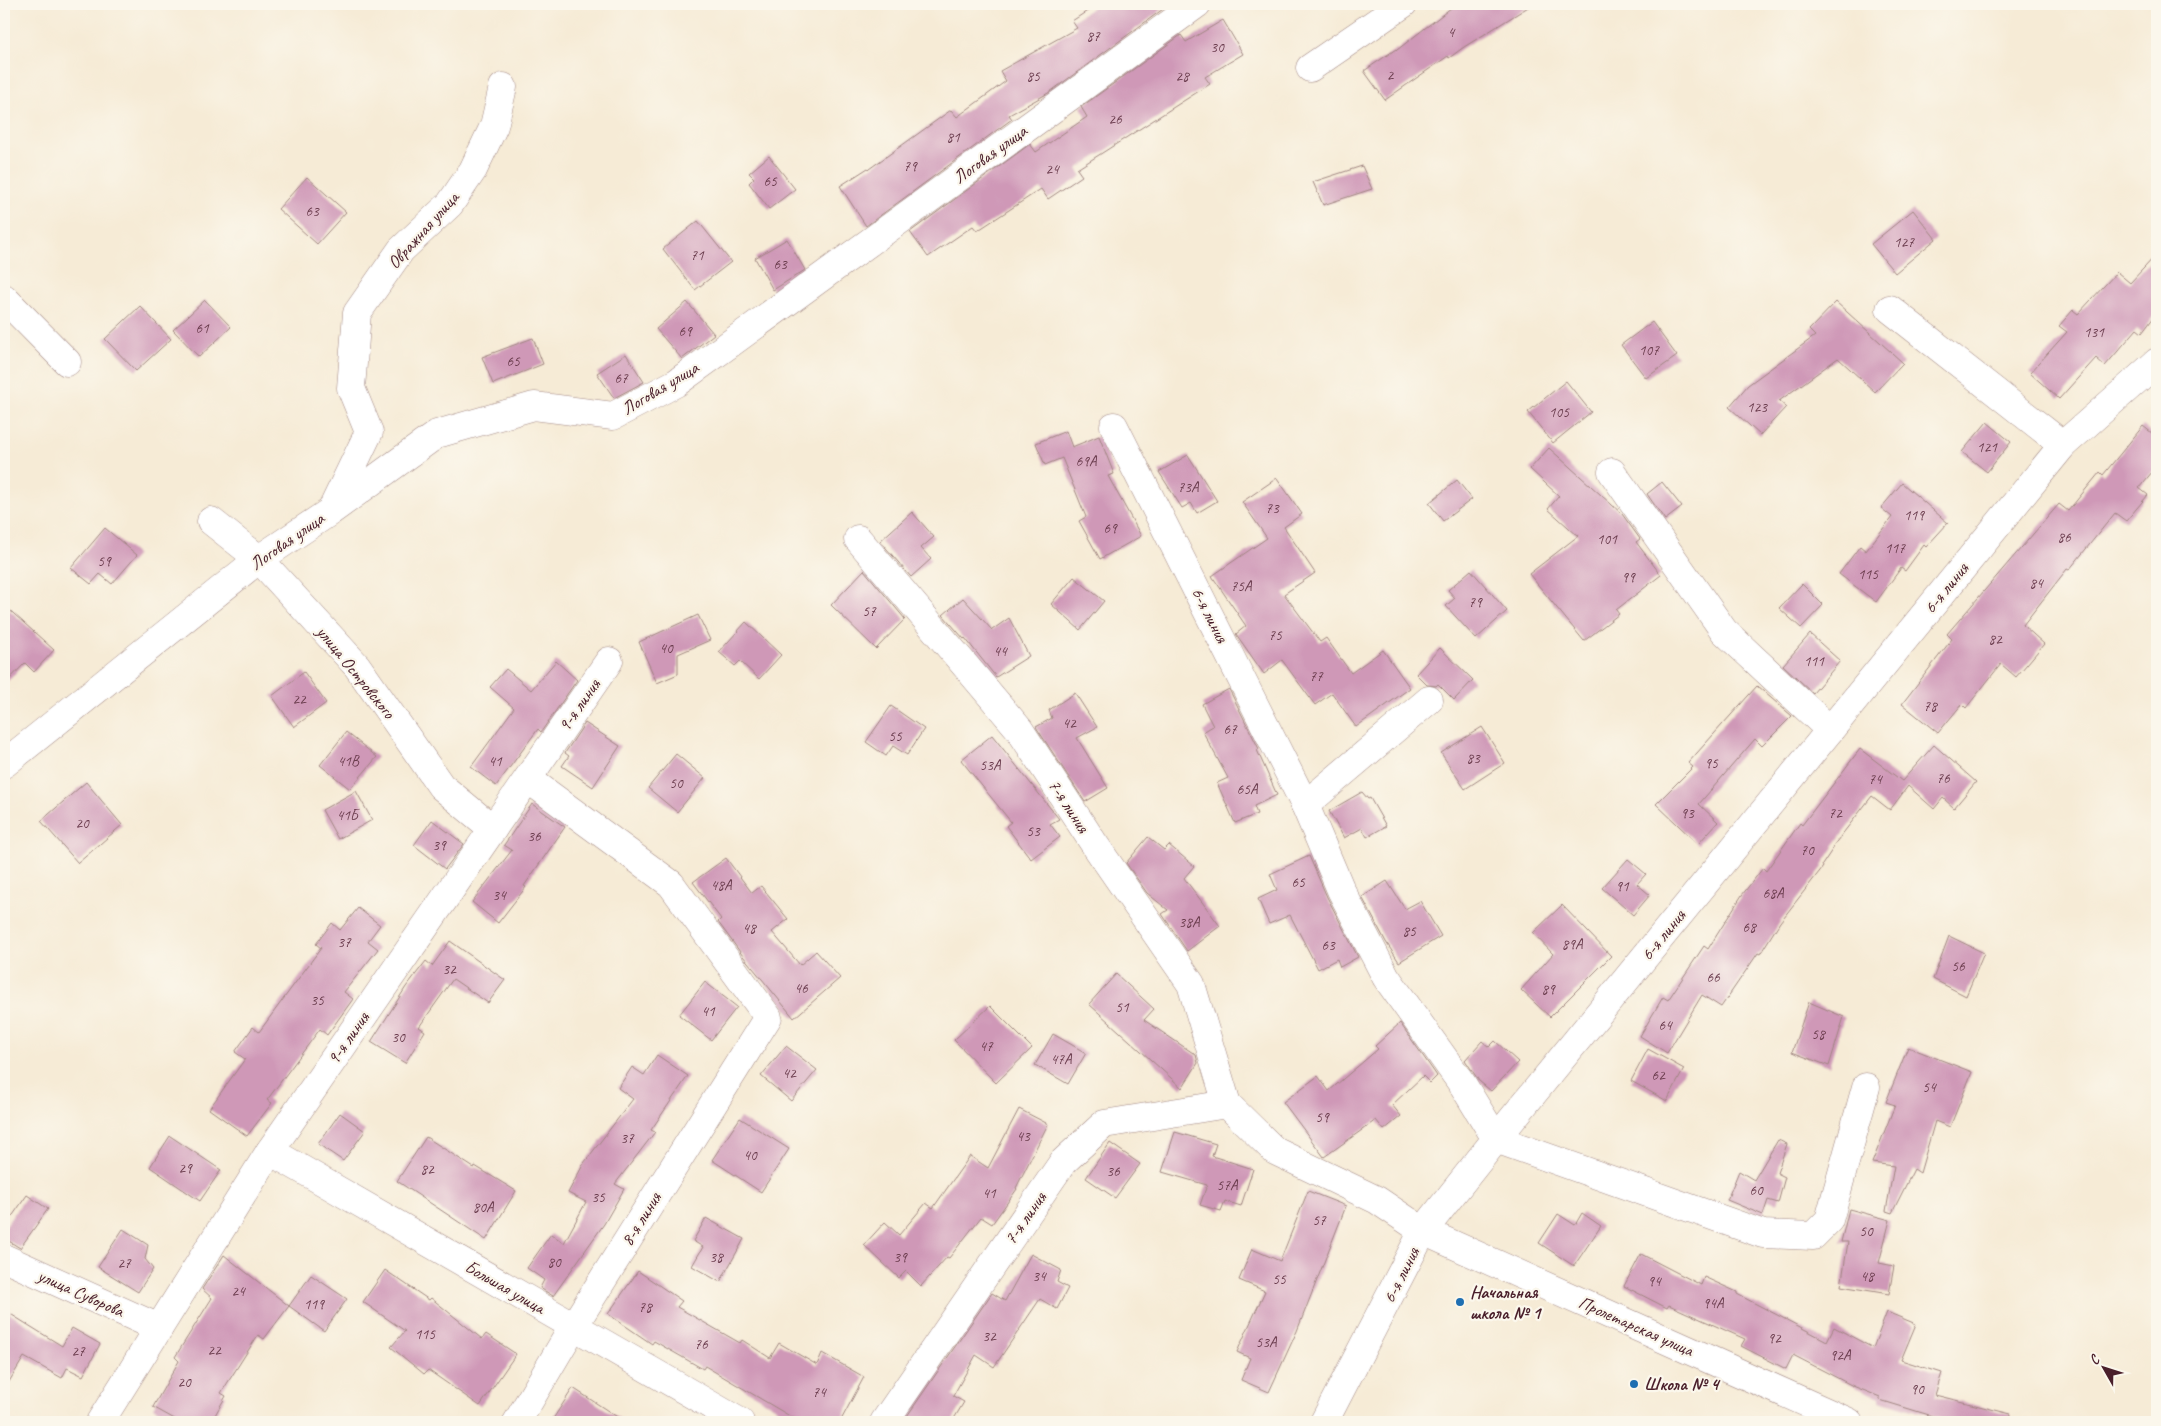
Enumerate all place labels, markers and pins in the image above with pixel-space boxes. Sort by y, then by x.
place label: Начальная школа № 1 [1470,1281,1542,1324]
marker: Начальная школа № 1 [1454,1296,1466,1308]
place label: Школа № 4 [1644,1373,1721,1395]
marker: Школа № 4 [1628,1378,1640,1390]

